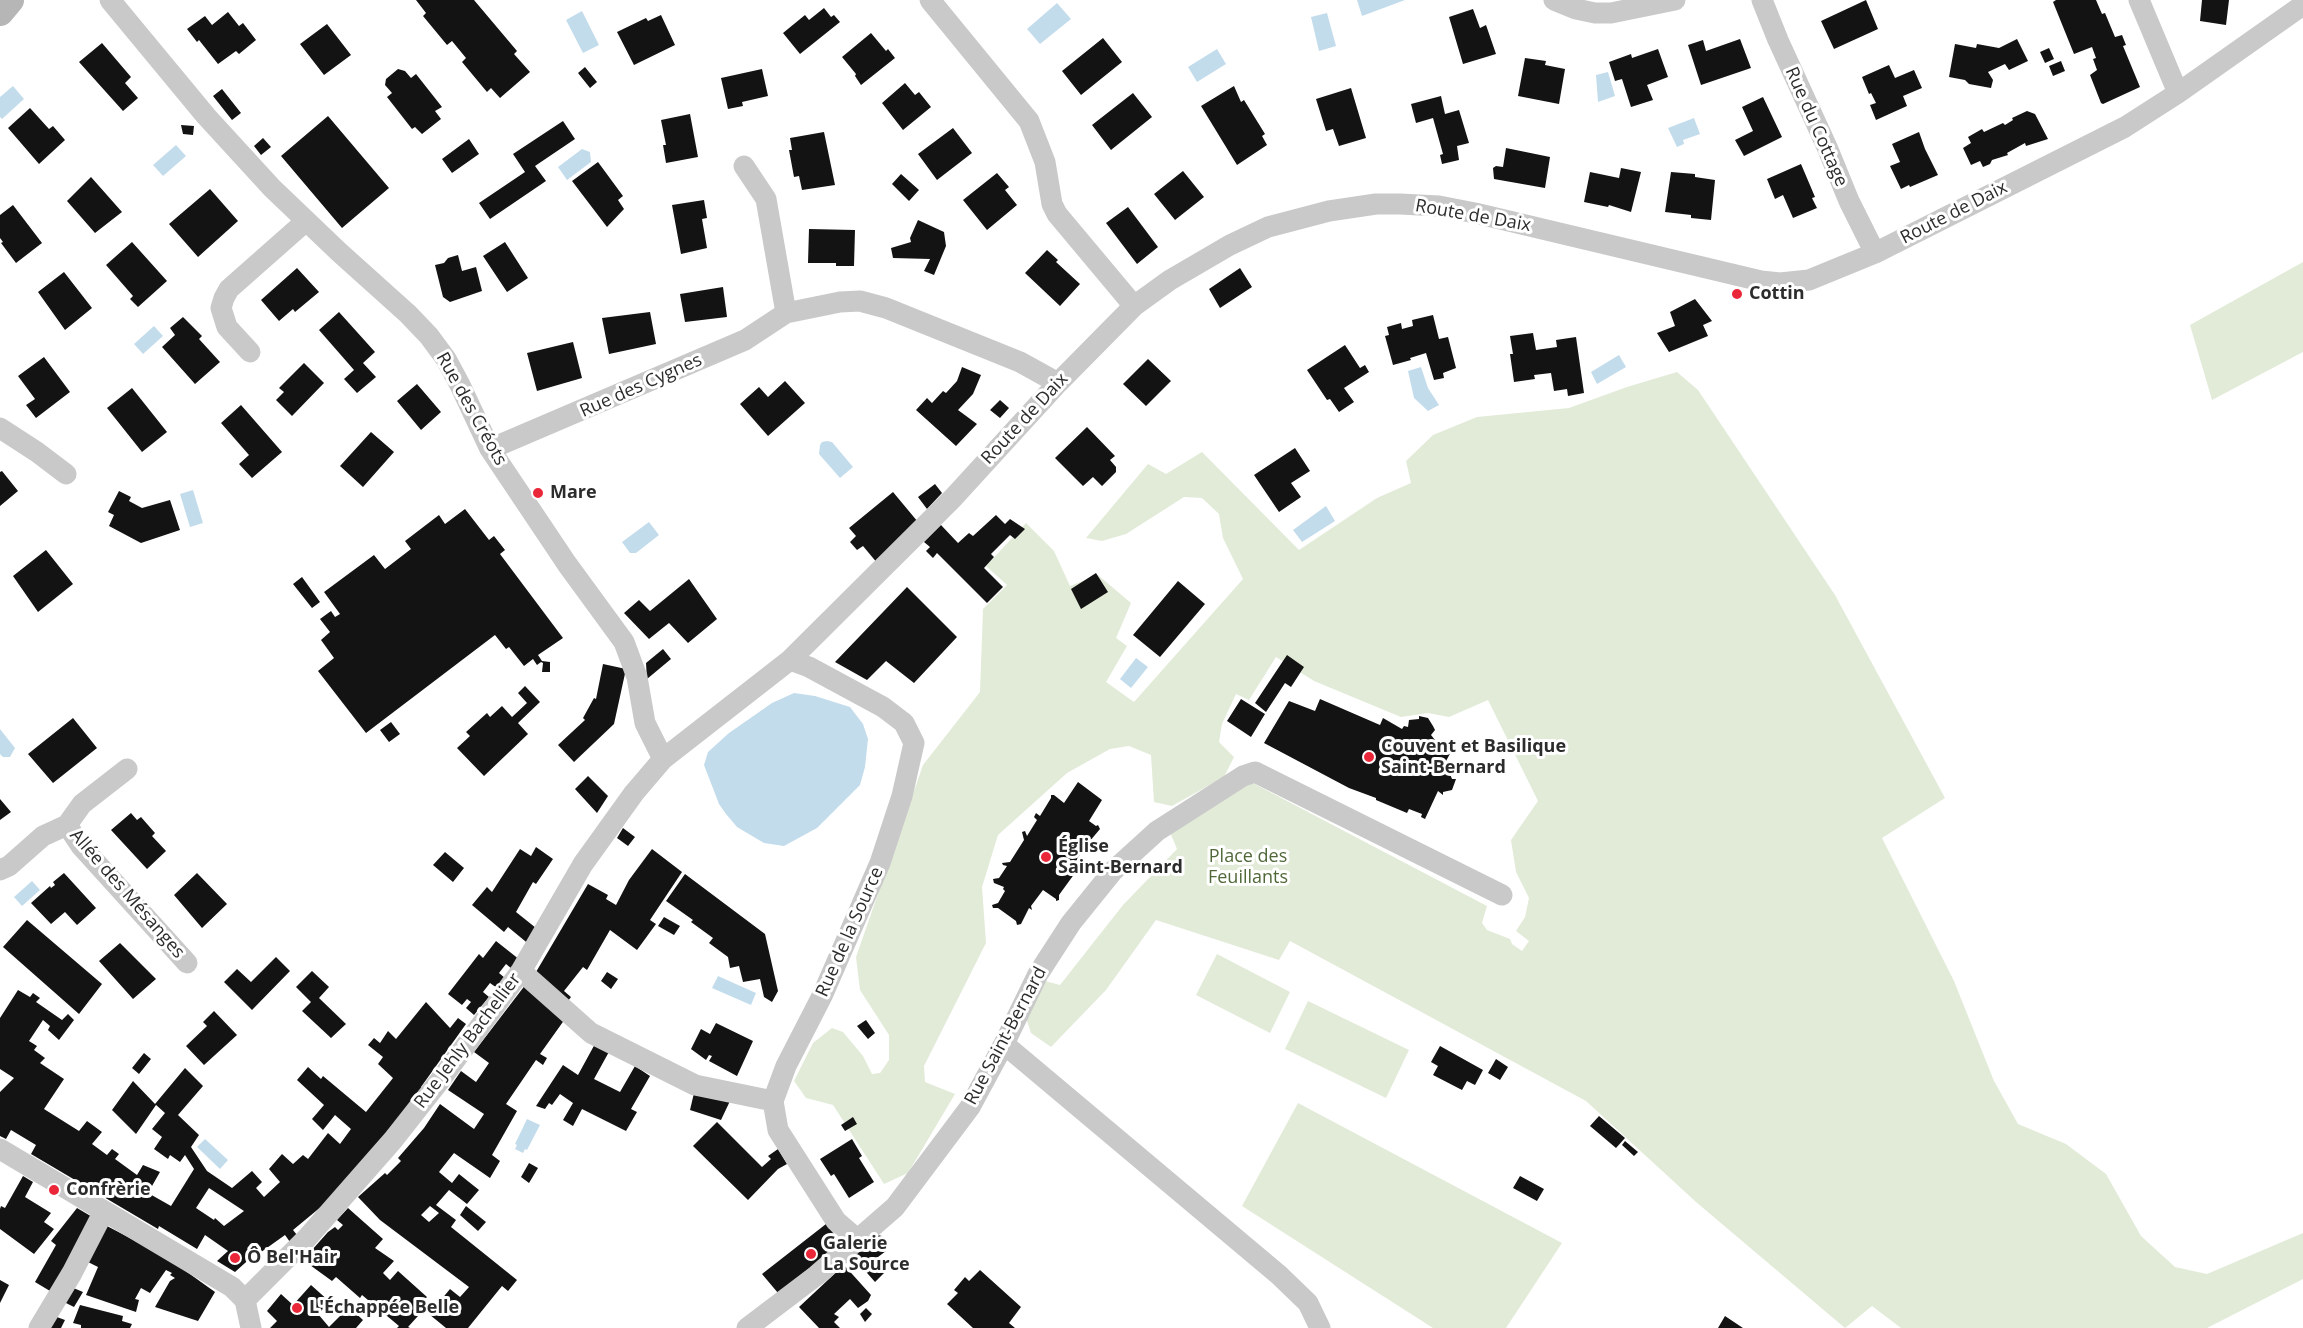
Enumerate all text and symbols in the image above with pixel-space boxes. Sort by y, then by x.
street label: Rue du Cottage [1780,64,1852,190]
street label: Route de Daix [1897,177,2011,249]
street label: Route de Daix [1414,195,1532,237]
place label: Cottin [1749,283,1805,305]
marker: Cottin [1730,287,1744,301]
street label: Rue des Créots [431,349,511,469]
street label: Rue des Cygnes [577,349,705,423]
street label: Route de Daix [977,369,1073,469]
place label: Mare [550,482,597,504]
marker: Mare [531,486,545,500]
place label: Couvent et Basilique Saint-Bernard [1381,736,1566,778]
marker: Couvent et Basilique Saint-Bernard [1362,750,1376,764]
street label: Allée des Mésanges [65,825,189,963]
place label: Église Saint-Bernard [1058,836,1183,878]
park label: Place des Feuillants [1208,846,1288,888]
marker: Église Saint-Bernard [1039,850,1053,864]
street label: Rue de la Source [812,864,888,1000]
street label: Rue Saint-Bernard [961,963,1051,1109]
street label: Rue Jehly Bachellier [410,969,526,1113]
place label: Confrèrie [66,1179,151,1201]
marker: Confrèrie [47,1183,61,1197]
place label: Galerie La Source [823,1233,910,1276]
place label: Ô Bel'Hair [247,1247,337,1269]
marker: Galerie La Source [804,1247,818,1261]
marker: Ô Bel'Hair [228,1251,242,1265]
place label: L'Échappée Belle [309,1297,459,1319]
marker: L'Échappée Belle [290,1301,304,1315]

